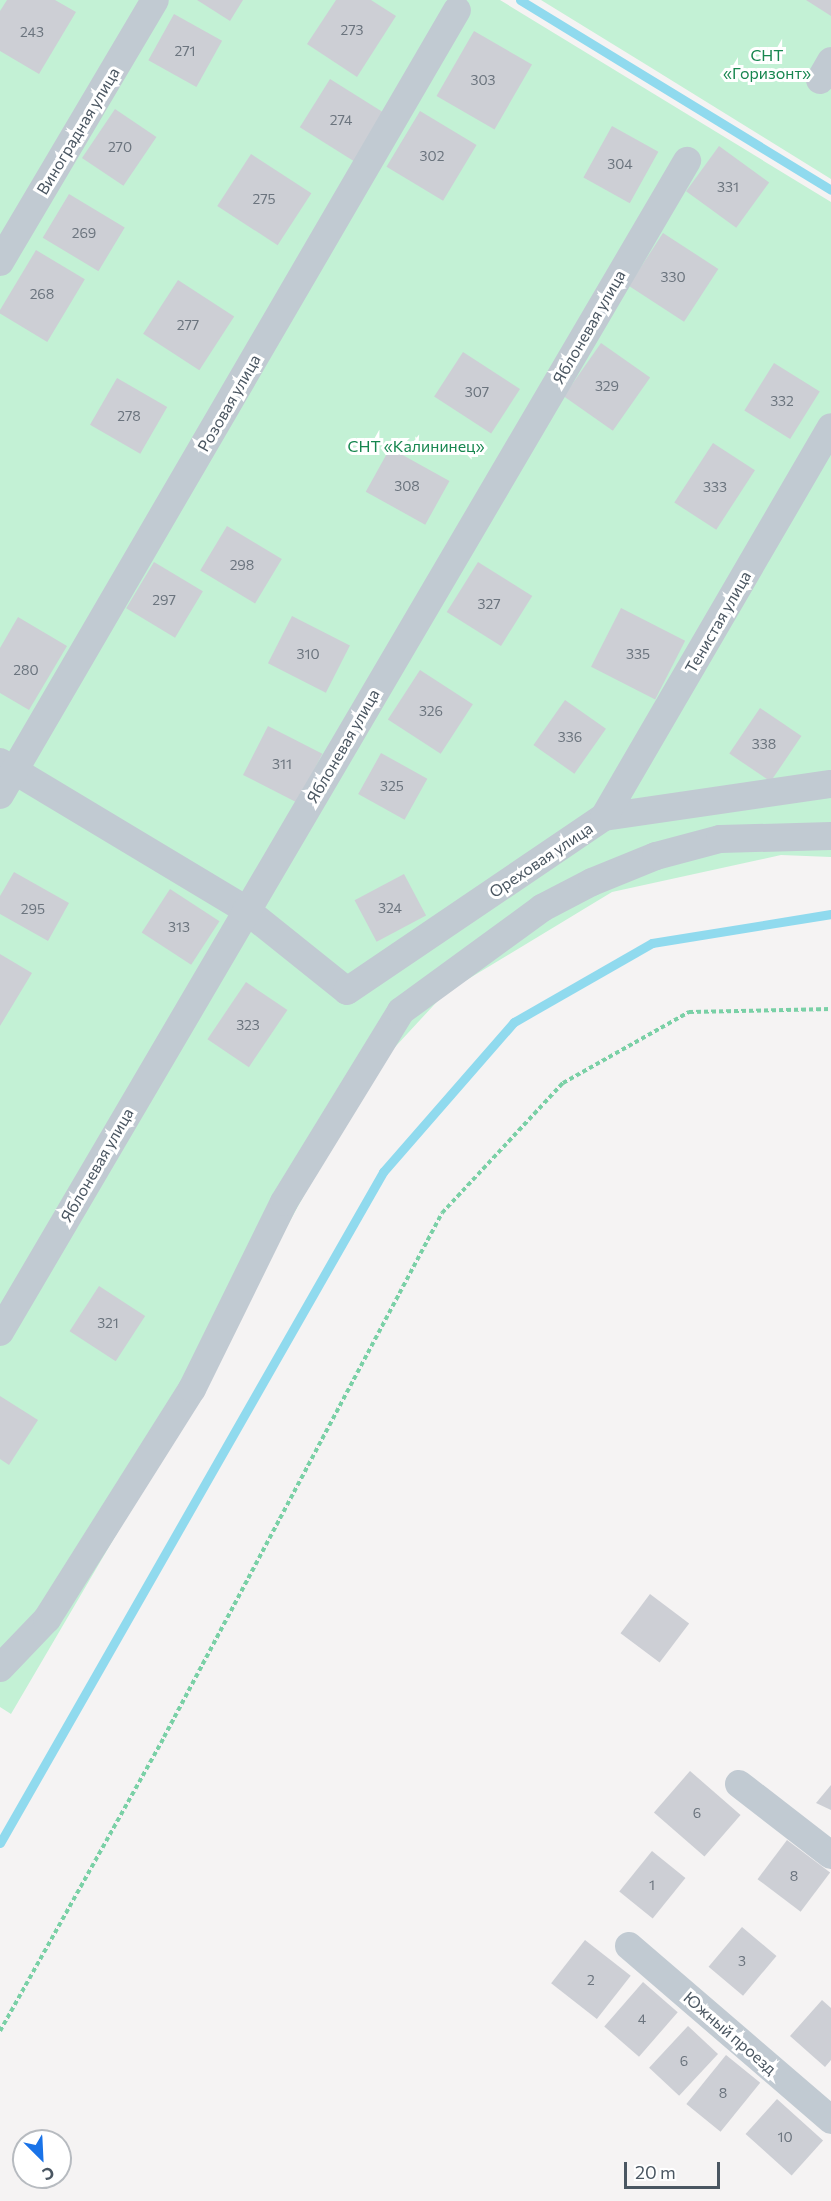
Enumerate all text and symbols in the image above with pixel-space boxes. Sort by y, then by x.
house number: 273 [340,22,364,38]
house number: 243 [20,24,44,40]
house number: 271 [174,43,196,59]
park label: СНТ «Горизонт» [723,45,811,83]
street label: Виноградная улица [32,64,124,198]
house number: 303 [470,72,496,88]
house number: 274 [330,112,352,128]
house number: 270 [108,139,132,155]
house number: 302 [420,148,444,164]
house number: 304 [607,156,633,172]
house number: 331 [717,179,739,195]
house number: 275 [252,191,276,207]
house number: 269 [72,225,96,241]
street label: Яблоневая улица [549,266,629,388]
house number: 330 [660,269,686,285]
house number: 268 [30,286,54,302]
house number: 277 [177,317,199,333]
street label: Розовая улица [194,351,264,455]
house number: 329 [595,378,619,394]
house number: 307 [465,384,489,400]
house number: 332 [770,393,794,409]
house number: 278 [117,408,141,424]
park label: СНТ «Калининец» [347,436,485,456]
house number: 308 [394,478,420,494]
house number: 333 [703,479,727,495]
house number: 298 [230,557,254,573]
street label: Тенистая улица [681,568,755,676]
house number: 297 [152,592,176,608]
house number: 327 [477,596,501,612]
house number: 310 [296,646,320,662]
house number: 335 [626,646,650,662]
house number: 280 [13,662,39,678]
street label: Яблоневая улица [303,685,383,807]
house number: 326 [419,703,443,719]
house number: 336 [558,729,582,745]
house number: 338 [752,736,776,752]
house number: 311 [272,756,292,772]
house number: 325 [380,778,404,794]
street label: Ореховая улица [486,818,596,902]
house number: 324 [378,900,402,916]
house number: 295 [21,901,45,917]
house number: 313 [168,919,190,935]
house number: 323 [236,1017,260,1033]
street label: Яблоневая улица [57,1104,137,1226]
house number: 321 [97,1315,119,1331]
house number: 6 [693,1805,701,1821]
house number: 8 [790,1868,798,1884]
house number: 1 [649,1877,655,1893]
house number: 3 [738,1953,746,1969]
house number: 2 [587,1972,595,1988]
street label: Южный проезд [680,1988,780,2078]
house number: 4 [638,2011,646,2027]
house number: 6 [680,2053,688,2069]
house number: 8 [719,2085,727,2101]
north arrow [12,2129,72,2189]
house number: 10 [777,2129,793,2145]
scale bar [627,2150,723,2188]
text: 20 m [635,2161,676,2183]
text: С [40,2163,58,2185]

